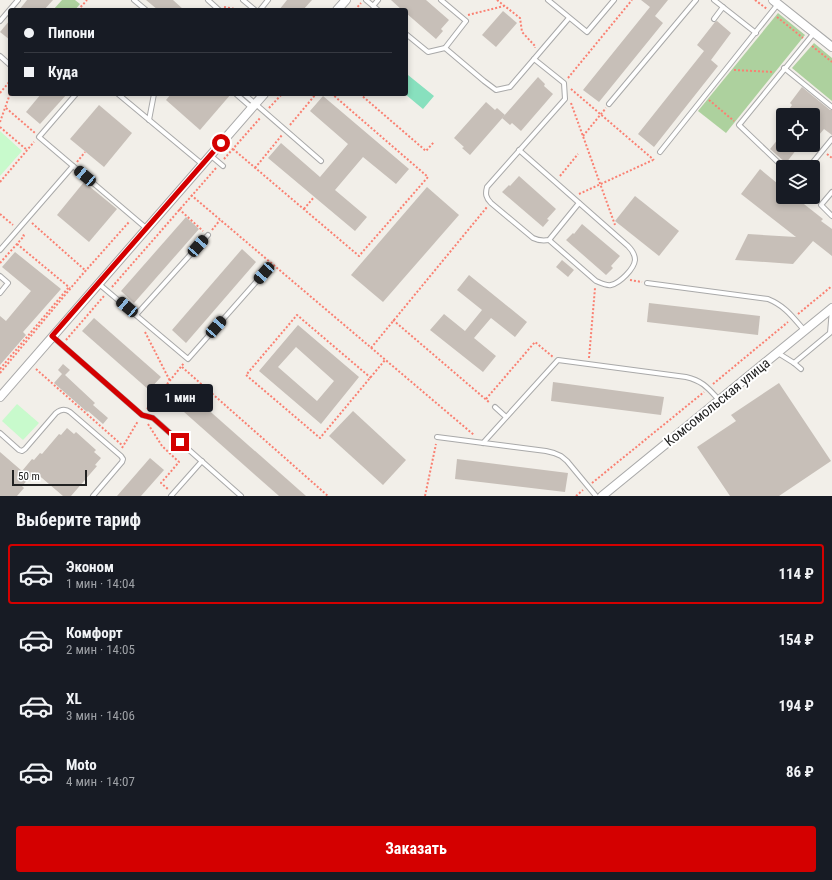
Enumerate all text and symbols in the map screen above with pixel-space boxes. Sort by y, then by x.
text: Пипони [48,24,95,42]
text: Куда [48,63,78,81]
map controls [776,108,820,204]
button: locate [776,108,820,152]
route start [212,134,230,152]
button: layers [776,160,820,204]
car [72,164,98,188]
car [186,233,210,259]
car [252,260,276,286]
car [114,295,140,319]
car [204,314,228,340]
street label: Комсомольская улица [661,355,773,449]
callout: 1 мин [147,384,213,412]
text: 1 мин [164,390,196,405]
route end [171,433,189,451]
scale bar [12,468,87,487]
text: 50 m [18,470,40,483]
text: Выберите тариф [16,509,141,530]
icon: car [18,556,54,592]
text: Эконом [66,558,114,576]
text: 114 ₽ [778,565,814,583]
text: 1 мин · 14:04 [66,576,135,591]
icon: car [18,622,54,658]
text: Комфорт [66,624,123,642]
text: 154 ₽ [778,631,814,649]
text: 2 мин · 14:05 [66,642,135,657]
icon: car [18,688,54,724]
text: XL [66,690,82,708]
text: 194 ₽ [778,697,814,715]
text: 3 мин · 14:06 [66,708,135,723]
icon: car [18,754,54,790]
text: Moto [66,756,97,774]
text: 86 ₽ [786,763,814,781]
text: 4 мин · 14:07 [66,774,135,789]
button: Заказать [16,826,816,872]

